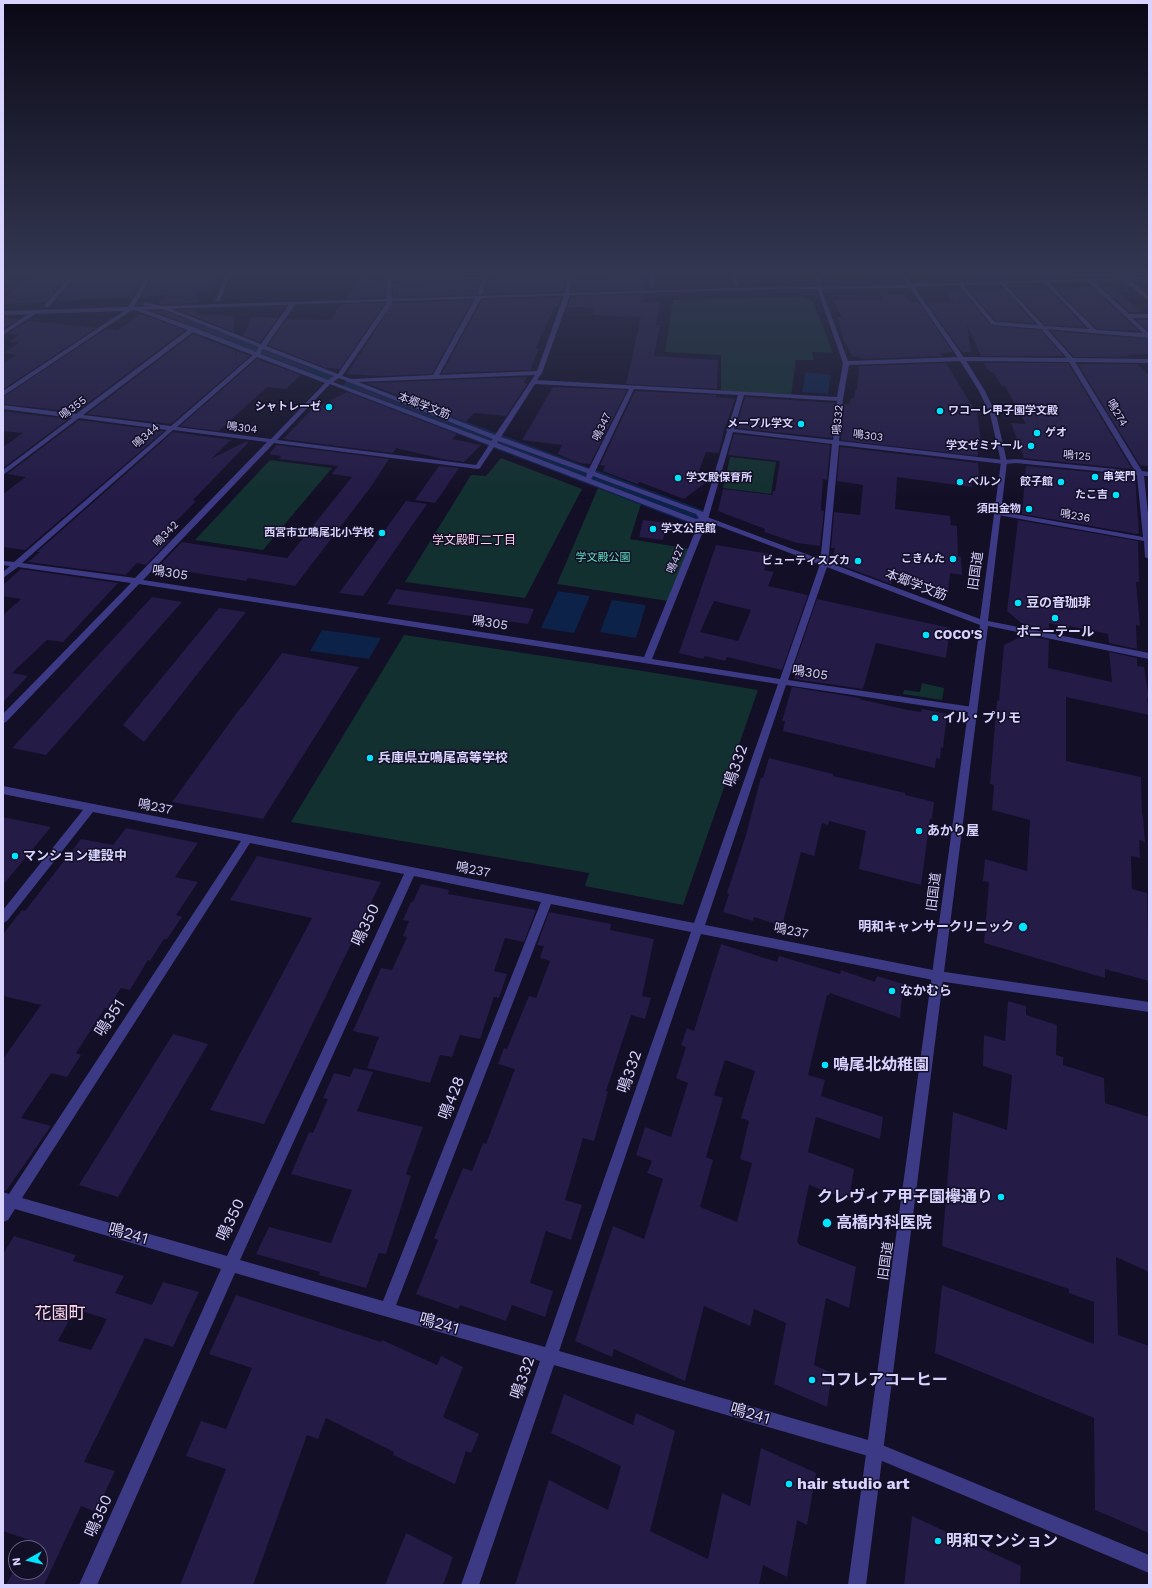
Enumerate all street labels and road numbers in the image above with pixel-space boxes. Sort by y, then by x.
street label: 本郷学文筋 [396,390,452,422]
street label: 鳴355 [57,394,89,422]
street label: 鳴274 [1104,397,1130,429]
street label: 鳴332 [830,404,846,436]
street label: 鳴347 [590,411,614,443]
street label: 鳴304 [226,420,258,436]
street label: 鳴344 [130,421,162,451]
street label: 鳴303 [852,428,884,444]
street label: 鳴125 [1062,448,1092,464]
street label: 鳴236 [1059,507,1091,525]
street label: 鳴342 [151,518,181,550]
street label: 鳴427 [664,543,688,575]
street label: 旧国道 [966,551,986,591]
street label: 鳴305 [151,562,189,584]
street label: 本郷学文筋 [883,566,949,604]
street label: 鳴305 [471,612,509,634]
street label: 鳴305 [791,662,829,684]
street label: 鳴332 [720,742,752,790]
street label: 鳴237 [136,796,174,818]
street label: 鳴237 [454,859,492,881]
street label: 旧国道 [924,872,944,912]
street label: 鳴350 [348,901,384,949]
street label: 鳴237 [772,920,810,942]
street label: 鳴351 [91,996,129,1040]
street label: 鳴332 [614,1048,646,1096]
street label: 鳴428 [435,1074,469,1122]
street label: 鳴350 [213,1196,249,1244]
street label: 鳴241 [106,1219,150,1249]
street label: 旧国道 [876,1241,896,1281]
street label: 鳴241 [417,1309,461,1339]
street label: 鳴332 [507,1354,539,1402]
street label: 鳴241 [728,1399,772,1429]
street label: 鳴350 [81,1492,117,1540]

